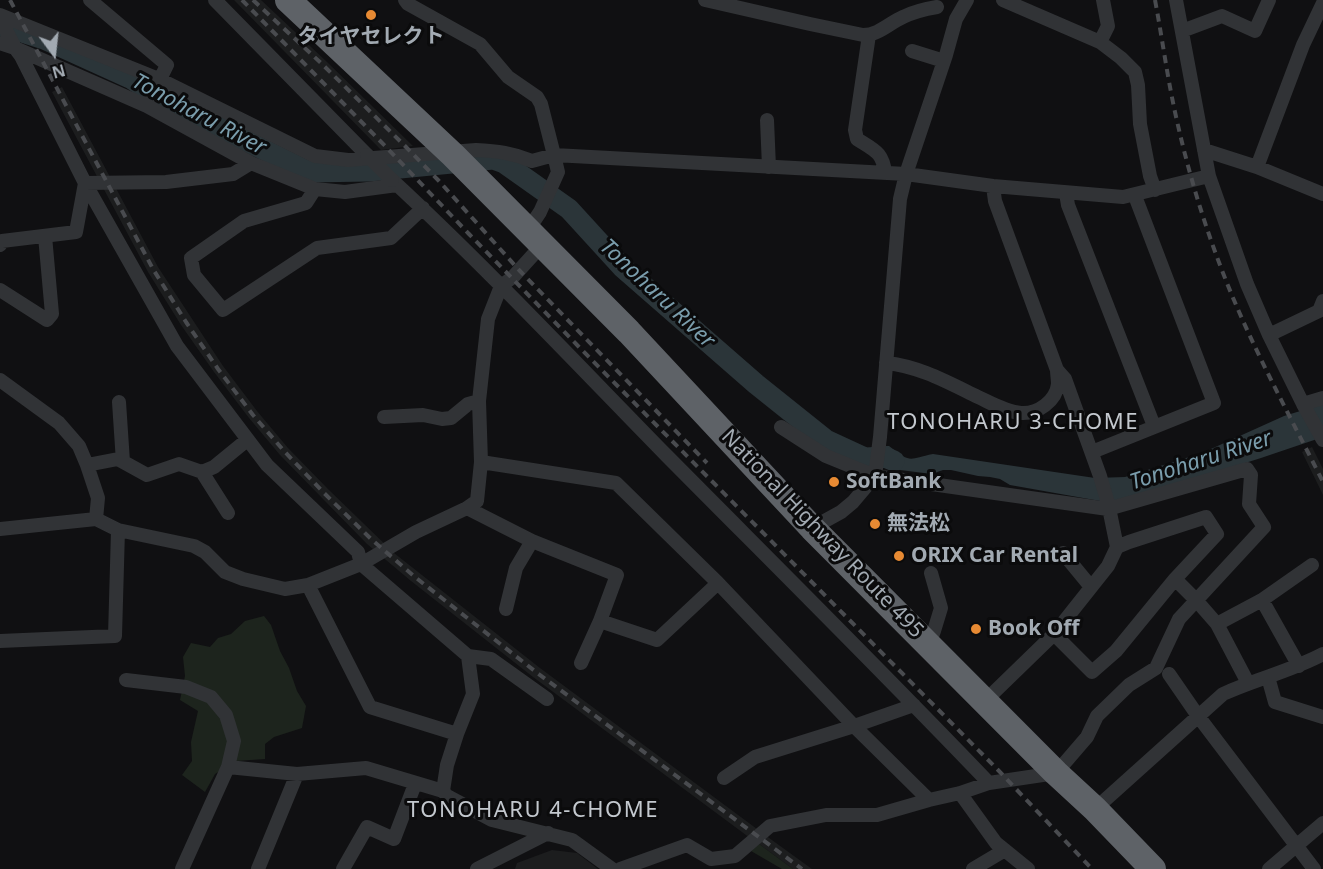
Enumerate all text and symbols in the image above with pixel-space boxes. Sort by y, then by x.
marker: タイヤセレクト [364,8,378,22]
north arrow [24,24,84,84]
place label: タイヤセレクト [298,24,444,50]
text: N [50,59,68,84]
water label: Tonoharu River [128,69,270,161]
water label: Tonoharu River [594,234,720,354]
district label: TONOHARU 3-CHOME [887,410,1139,436]
street label: National Highway Route 495 [716,425,928,643]
water label: Tonoharu River [1127,426,1275,496]
place label: SoftBank [846,469,941,495]
marker: SoftBank [827,475,841,489]
place label: 無法松 [887,511,950,537]
marker: 無法松 [868,517,882,531]
place label: ORIX Car Rental [911,543,1078,569]
marker: ORIX Car Rental [892,549,906,563]
place label: Book Off [988,616,1080,642]
marker: Book Off [969,622,983,636]
district label: TONOHARU 4-CHOME [407,798,659,824]

